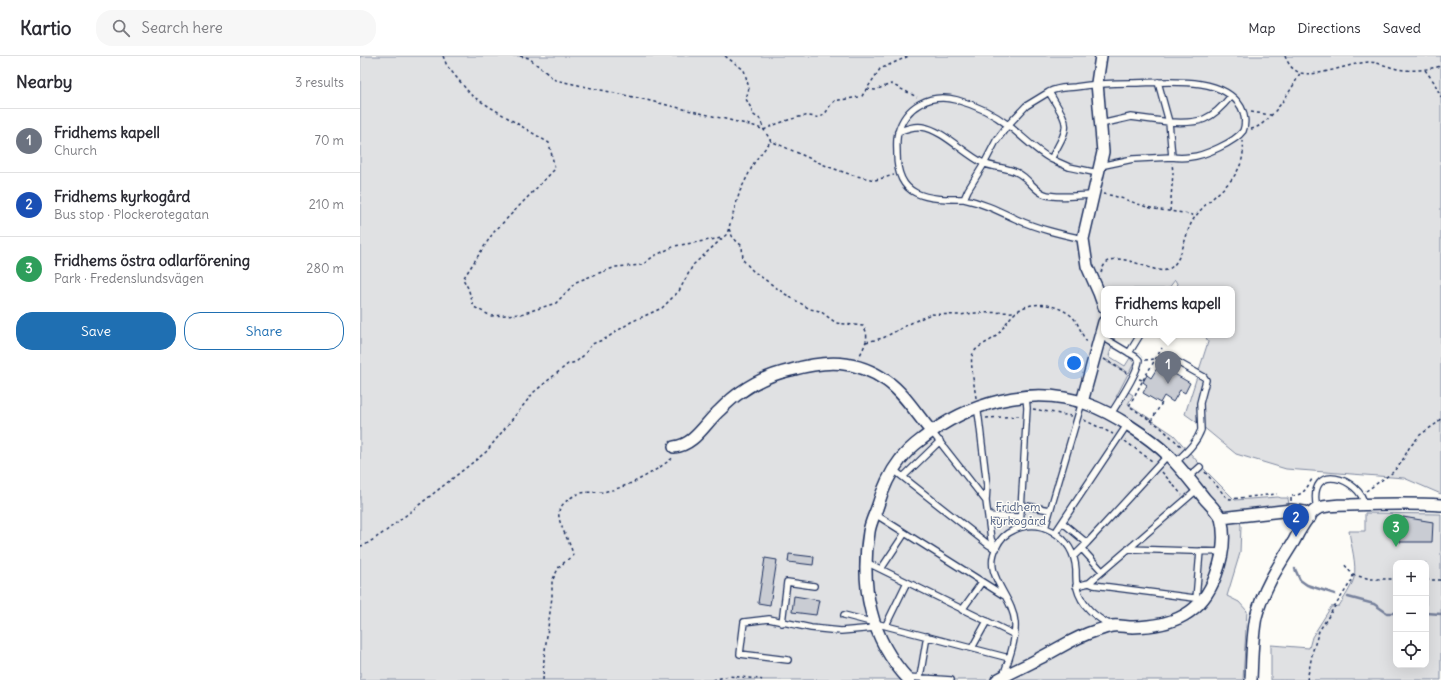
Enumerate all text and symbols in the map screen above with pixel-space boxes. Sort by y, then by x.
search box [96,10,376,46]
text: Kartio [20,16,72,40]
icon: search [110,17,132,39]
text: Search here [142,18,223,37]
text: Map [1248,19,1275,37]
text: Directions [1297,19,1361,37]
text: Saved [1383,19,1421,37]
text: Nearby [16,71,72,93]
text: 3 results [295,74,344,91]
text: Fridhems kapell [54,123,160,142]
text: 1 [26,132,32,149]
text: 70 m [315,132,344,149]
text: Church [54,142,97,159]
text: Fridhems kyrkogård [54,187,190,206]
text: 2 [25,196,33,213]
text: 210 m [309,196,344,213]
text: Bus stop · Plockerotegatan [54,206,209,223]
text: Fridhems östra odlarförening [54,251,250,270]
text: 3 [25,260,33,277]
text: 280 m [306,260,344,277]
text: Park · Fredenslundsvägen [54,270,204,287]
popup [1101,286,1235,338]
text: Fridhems kapell [1115,294,1221,313]
button: Save [16,312,176,350]
button: Share [184,312,344,350]
text: Church [1115,313,1158,330]
pin: 1 [1155,351,1181,384]
your location [1064,353,1084,373]
park label: Fridhem kyrkogård [990,499,1046,528]
pin: 2 [1283,504,1309,537]
pin: 3 [1383,514,1409,547]
map controls [1393,560,1429,668]
button: + [1393,560,1429,596]
button: − [1393,596,1429,632]
button: locate [1393,632,1429,668]

